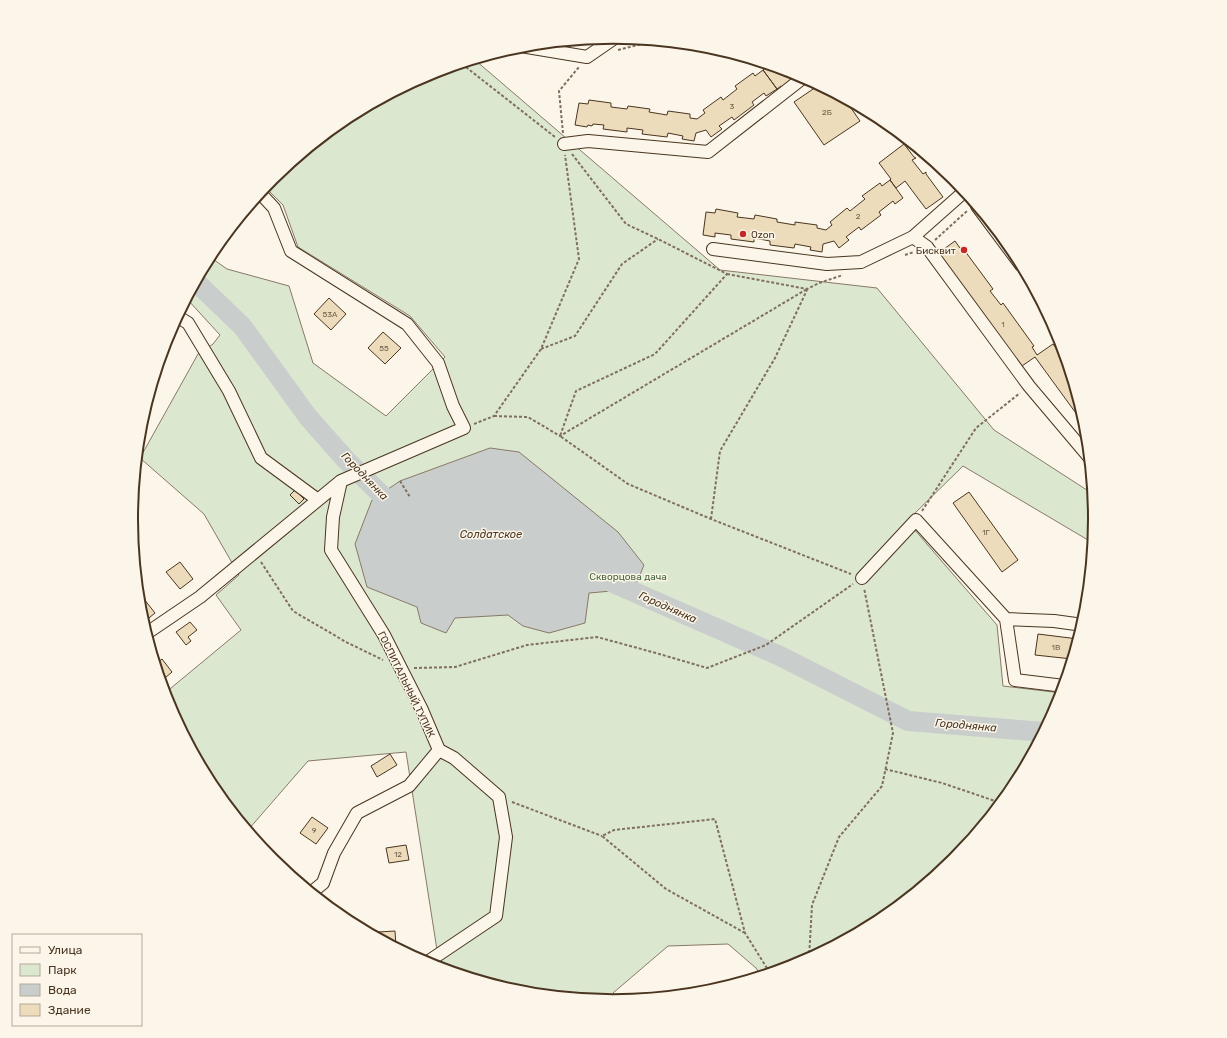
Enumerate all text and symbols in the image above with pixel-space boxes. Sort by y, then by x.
house number: 3 [730,102,735,111]
house number: 2Б [822,108,832,117]
house number: 2 [856,212,861,221]
marker: Ozon [738,229,748,239]
place label: Ozon [751,229,775,241]
place label: Бисквит [916,245,956,257]
marker: Бисквит [959,245,969,255]
house number: 53А [323,310,338,319]
house number: 1 [1001,320,1005,329]
house number: 55 [379,344,389,353]
water label: Городнянка [339,450,391,503]
water label: Солдатское [460,528,522,541]
house number: 1Г [982,528,991,537]
park label: Скворцова дача [589,571,667,583]
water label: Городнянка [637,589,699,626]
street label: ГОСПИТАЛЬНЫЙ ТУПИК [375,629,437,740]
house number: 1В [1052,643,1060,652]
water label: Городнянка [935,716,998,735]
house number: 9 [312,826,317,835]
house number: 12 [394,850,402,859]
legend [12,934,142,1026]
text: Улица [48,943,82,957]
text: Парк [48,963,77,977]
text: Вода [48,983,77,997]
text: Здание [48,1003,91,1017]

